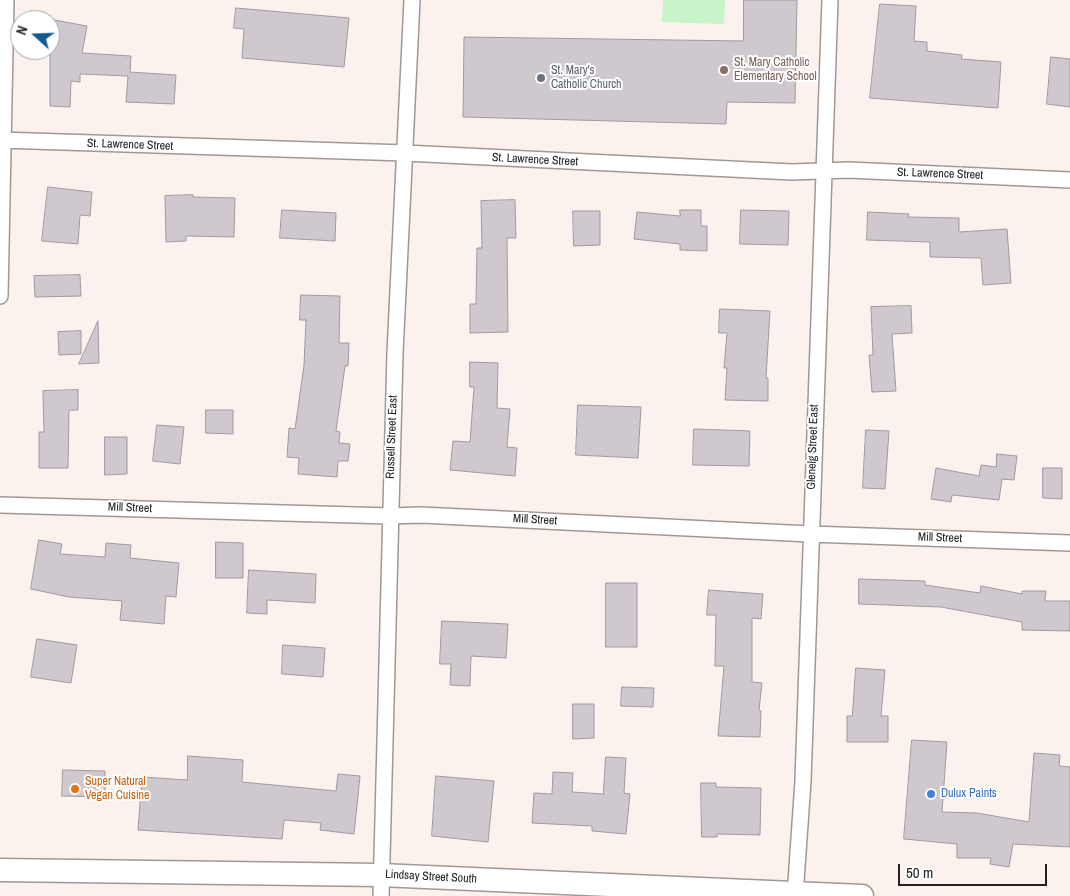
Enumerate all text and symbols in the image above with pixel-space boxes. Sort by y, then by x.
north arrow [10,10,60,60]
text: N [12,23,32,37]
place label: St. Mary Catholic Elementary School [734,56,817,84]
place label: St. Mary's Catholic Church [551,64,622,92]
marker: St. Mary Catholic Elementary School [718,64,730,76]
marker: St. Mary's Catholic Church [535,72,547,84]
street label: St. Lawrence Street [87,136,173,154]
street label: St. Lawrence Street [491,151,579,169]
street label: St. Lawrence Street [897,165,983,183]
street label: Russell Street East [383,395,401,479]
street label: Glenelg Street East [804,404,822,490]
street label: Mill Street [108,500,152,516]
street label: Mill Street [513,512,557,528]
street label: Mill Street [918,530,962,546]
place label: Super Natural Vegan Cuisine [85,775,150,803]
marker: Super Natural Vegan Cuisine [69,783,81,795]
place label: Dulux Paints [941,787,997,801]
marker: Dulux Paints [925,788,937,800]
scale bar [900,854,1049,886]
text: 50 m [906,862,933,883]
street label: Lindsay Street South [385,867,477,887]

